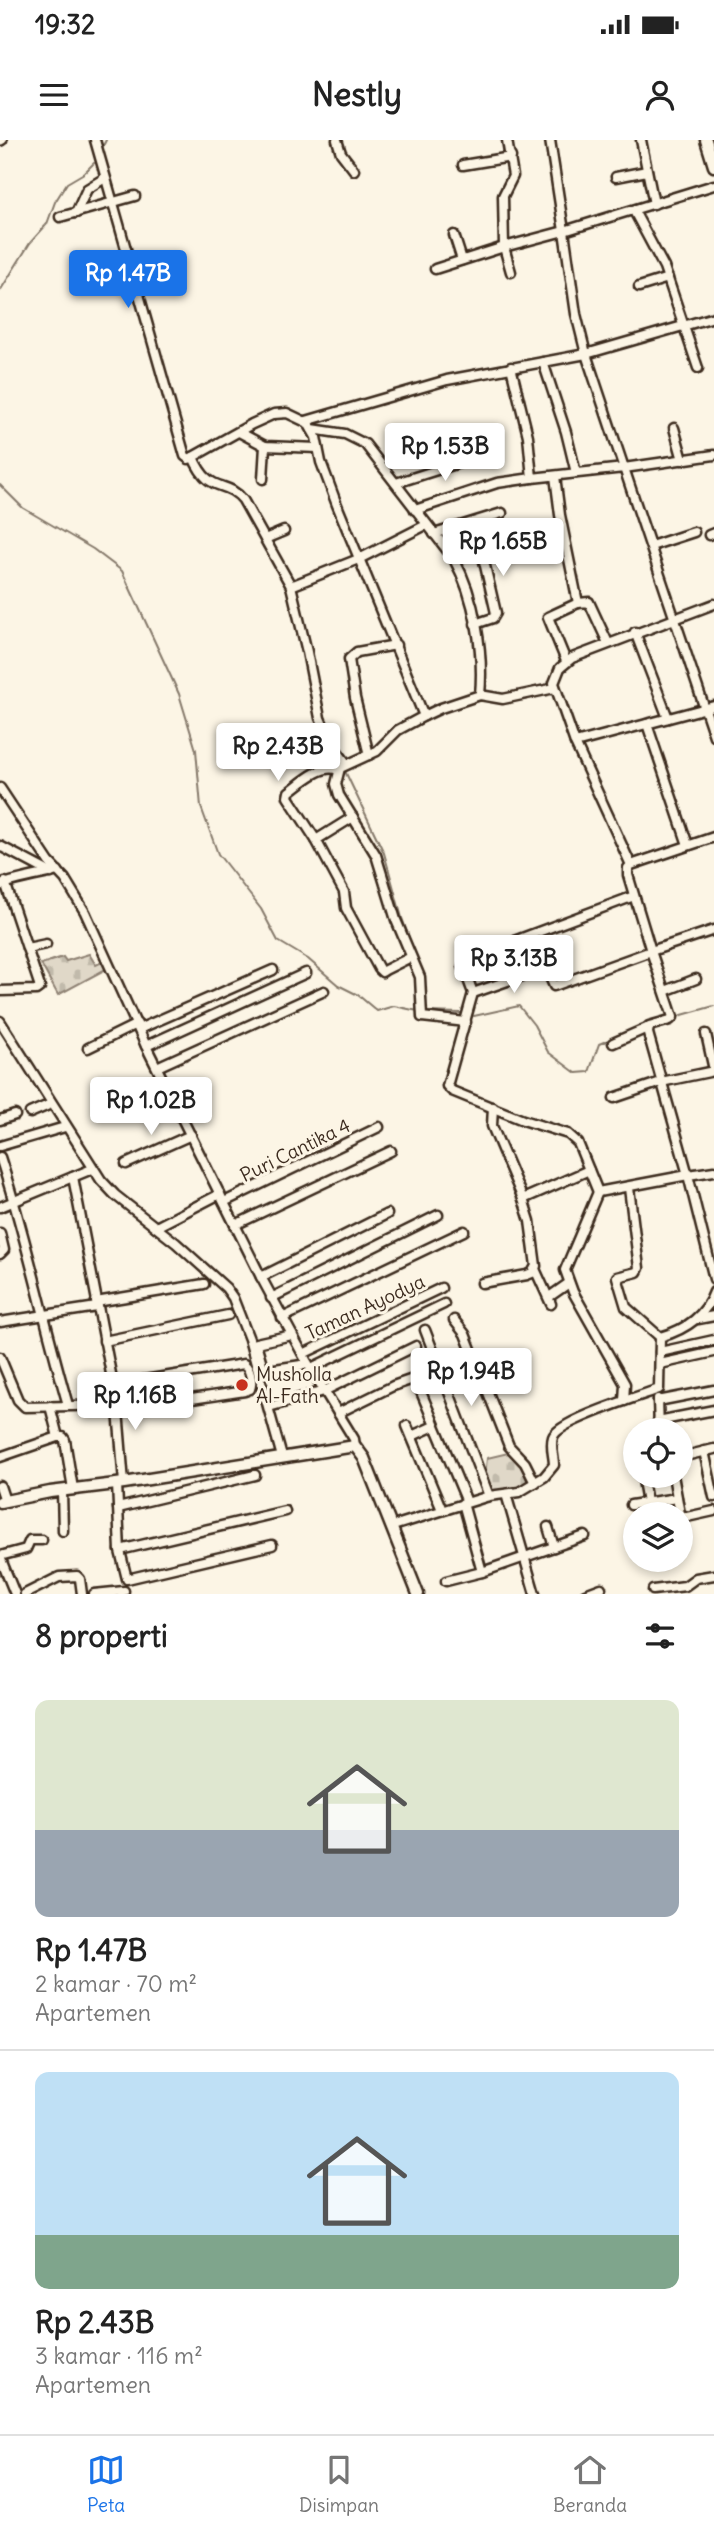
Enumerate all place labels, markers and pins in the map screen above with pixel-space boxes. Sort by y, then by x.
pin: Rp 1.47B [56,250,200,310]
pin: Rp 1.53B [373,424,517,483]
pin: Rp 1.65B [431,518,575,578]
pin: Rp 2.43B [206,724,350,783]
pin: Rp 3.13B [442,936,586,995]
pin: Rp 1.02B [79,1077,223,1137]
pin: Rp 1.94B [399,1348,543,1408]
place label: Musholla Al-Fath [256,1362,332,1408]
pin: Rp 1.16B [63,1372,207,1432]
marker: Musholla Al-Fath [234,1377,250,1393]

